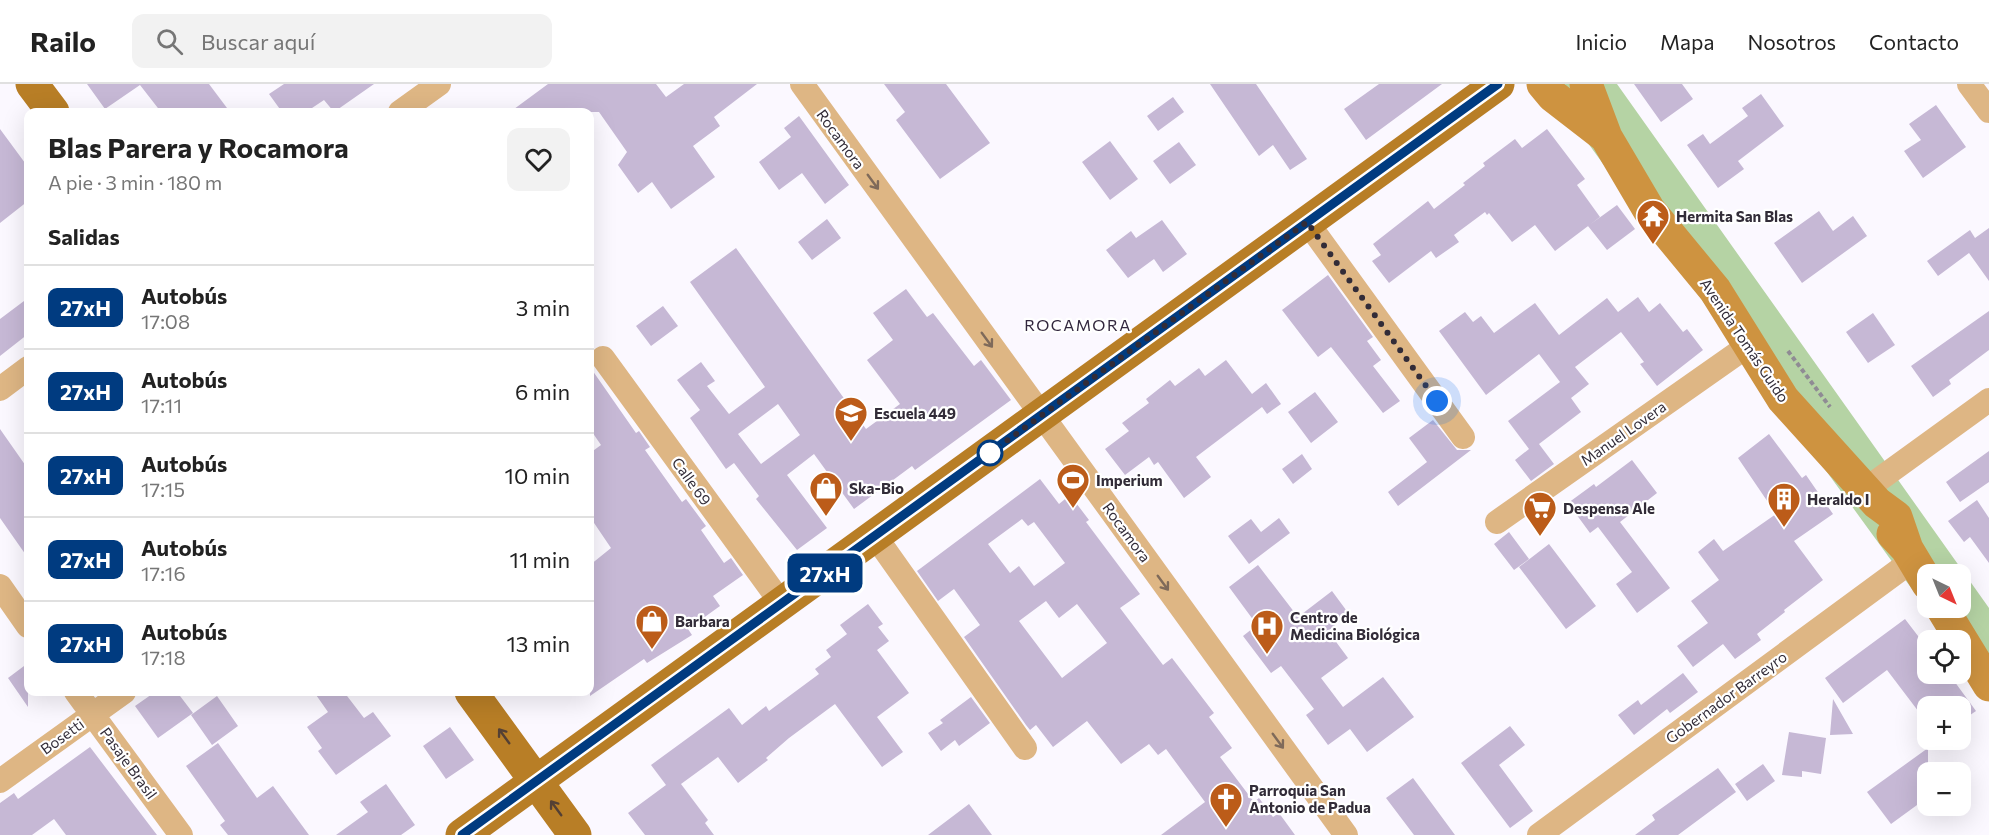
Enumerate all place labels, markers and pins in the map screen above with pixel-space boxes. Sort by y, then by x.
temple icon: Hermita San Blas [1635,198,1671,245]
place label: Hermita San Blas [1676,207,1793,225]
school or university icon: Escuela 449 [833,395,869,442]
place label: Escuela 449 [874,404,956,422]
unlabelled marker [977,440,1003,466]
sports icon: Imperium [1055,462,1091,509]
shop icon: Ska-Bio [808,470,844,517]
place label: Imperium [1096,471,1163,489]
place label: Ska-Bio [849,479,904,497]
building icon: Heraldo I [1766,481,1802,528]
supermarket icon: Despensa Ale [1522,490,1558,537]
place label: Heraldo I [1807,490,1870,508]
place label: Despensa Ale [1563,499,1655,517]
shop icon: Barbara [634,603,670,650]
hospital icon: Centro de Medicina Biológica [1249,608,1285,655]
place label: Centro de Medicina Biológica [1290,608,1420,643]
place label: Barbara [675,612,730,630]
church icon: Parroquia San Antonio de Padua [1208,781,1244,828]
place label: Parroquia San Antonio de Padua [1249,781,1371,816]

